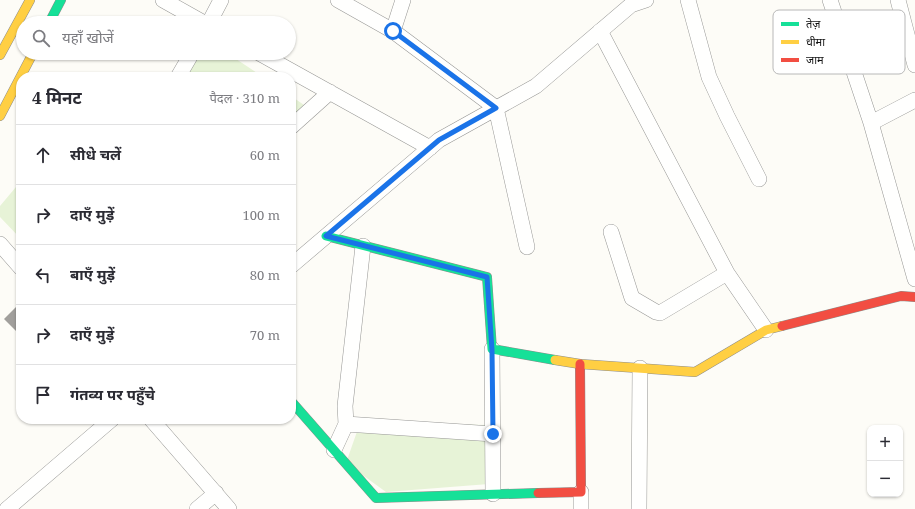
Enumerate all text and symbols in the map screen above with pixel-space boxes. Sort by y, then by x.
legend [773,10,905,74]
search box [16,16,296,60]
text: तेज़ [806,16,821,31]
route start [384,22,402,40]
icon: search [30,27,52,49]
text: यहाँ खोजें [62,27,114,47]
text: धीमा [806,34,825,49]
text: जाम [806,52,824,67]
text: 4 मिनट [32,86,82,109]
text: पैदल · 310 m [209,89,280,107]
icon: ahead [32,144,54,166]
text: सीधे चलें [70,144,121,164]
text: 60 m [250,146,280,164]
icon: right [32,204,54,226]
text: दाएँ मुड़ें [70,204,114,224]
text: 100 m [243,206,280,224]
icon: left [32,264,54,286]
text: बाएँ मुड़ें [70,264,115,284]
text: 80 m [250,266,280,284]
icon: right [32,324,54,346]
text: दाएँ मुड़ें [70,324,114,344]
text: 70 m [250,326,280,344]
icon: arrive [32,384,54,406]
text: गंतव्य पर पहुँचे [70,384,155,404]
route end [484,425,502,443]
map controls [867,425,903,497]
button: + [867,425,903,461]
button: − [867,461,903,497]

